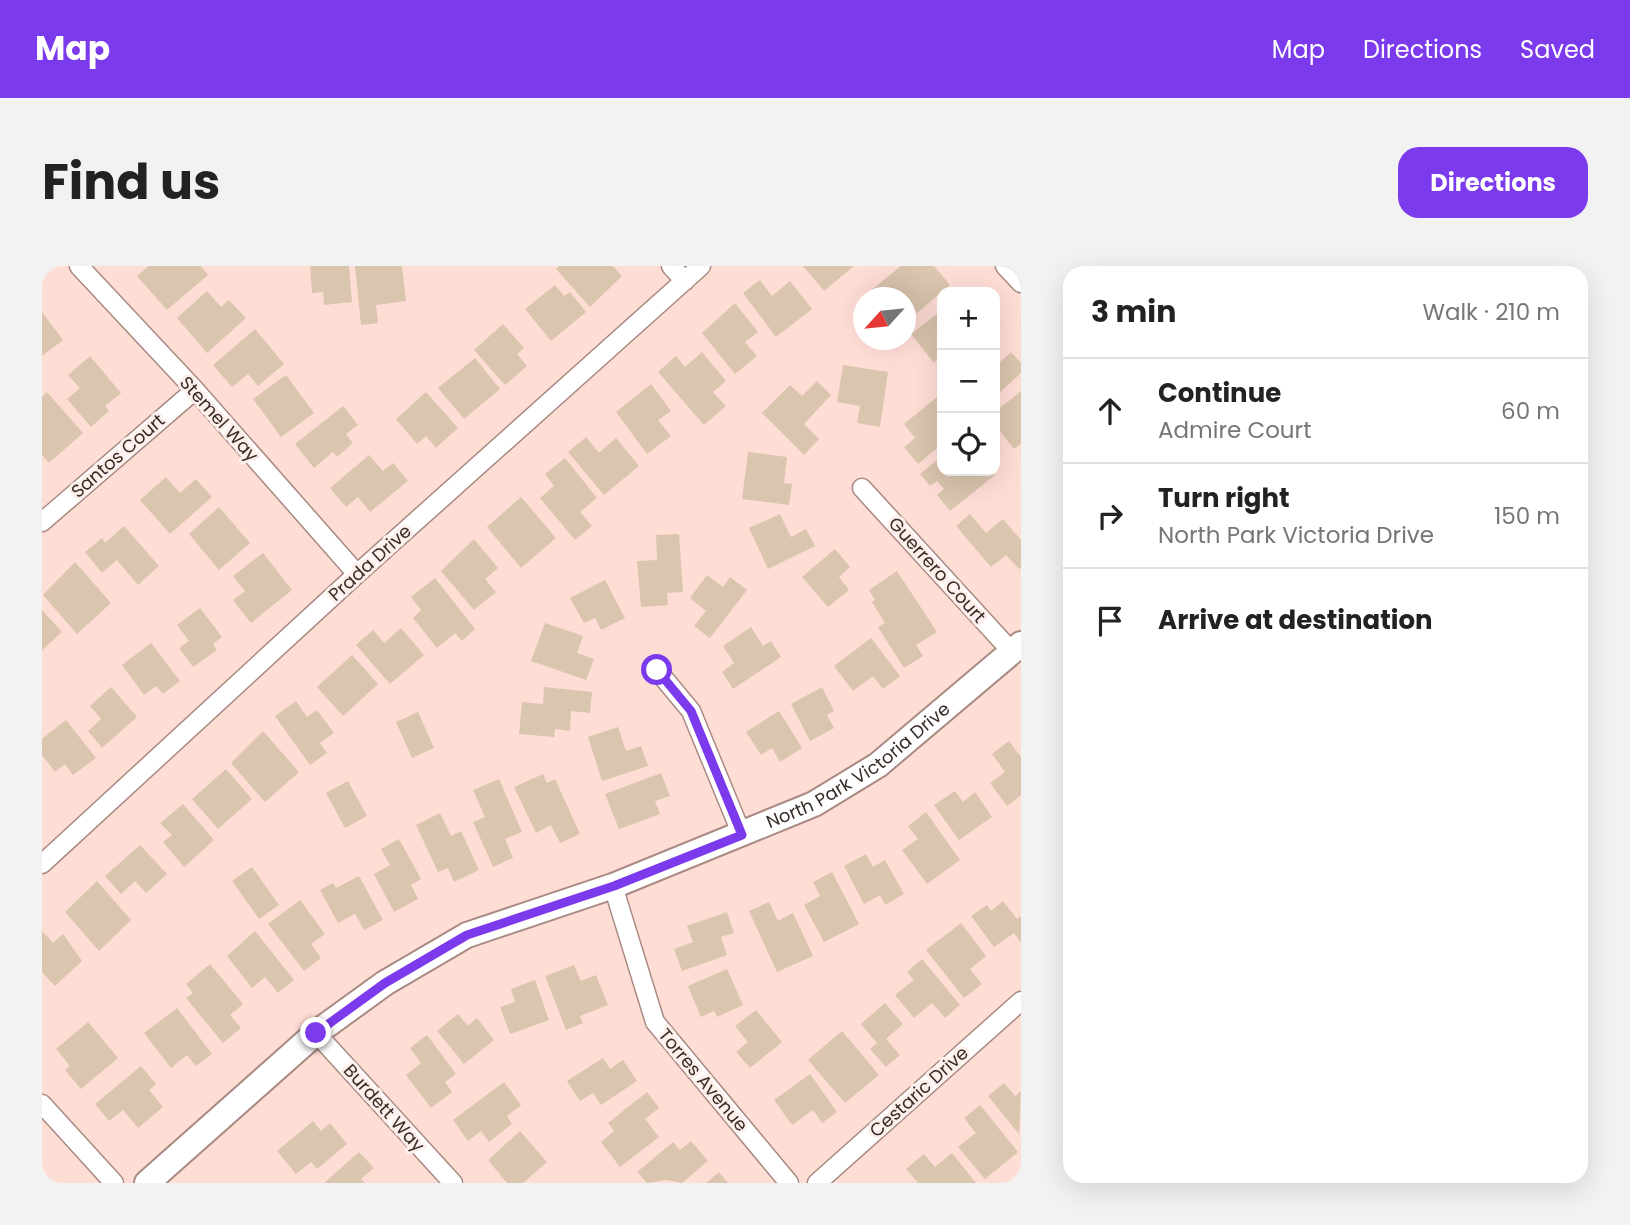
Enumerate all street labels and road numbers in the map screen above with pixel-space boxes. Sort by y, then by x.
street label: Stemel Way [174,371,264,467]
street label: Santos Court [65,408,170,503]
street label: Guerrero Court [883,511,992,628]
street label: Prada Drive [323,519,417,607]
street label: North Park Victoria Drive [762,696,955,834]
street label: Torres Avenue [653,1023,754,1137]
street label: Cestaric Drive [864,1040,974,1143]
street label: Burdett Way [338,1058,431,1157]

